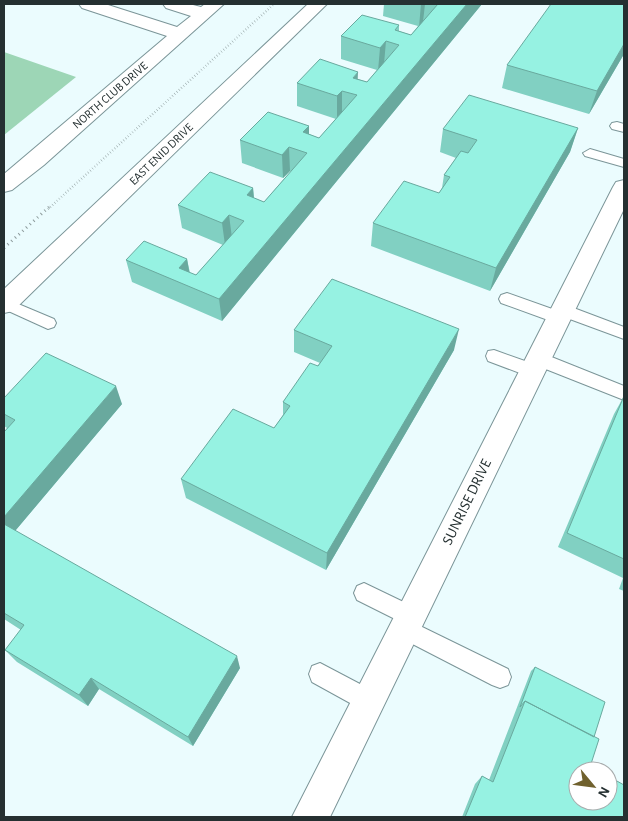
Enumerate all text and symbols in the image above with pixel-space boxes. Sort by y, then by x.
street label: NORTH CLUB DRIVE [70,59,150,131]
street label: EAST ENID DRIVE [127,121,195,187]
street label: SUNRISE DRIVE [440,457,494,547]
north arrow [568,761,618,811]
text: N [595,784,612,799]

